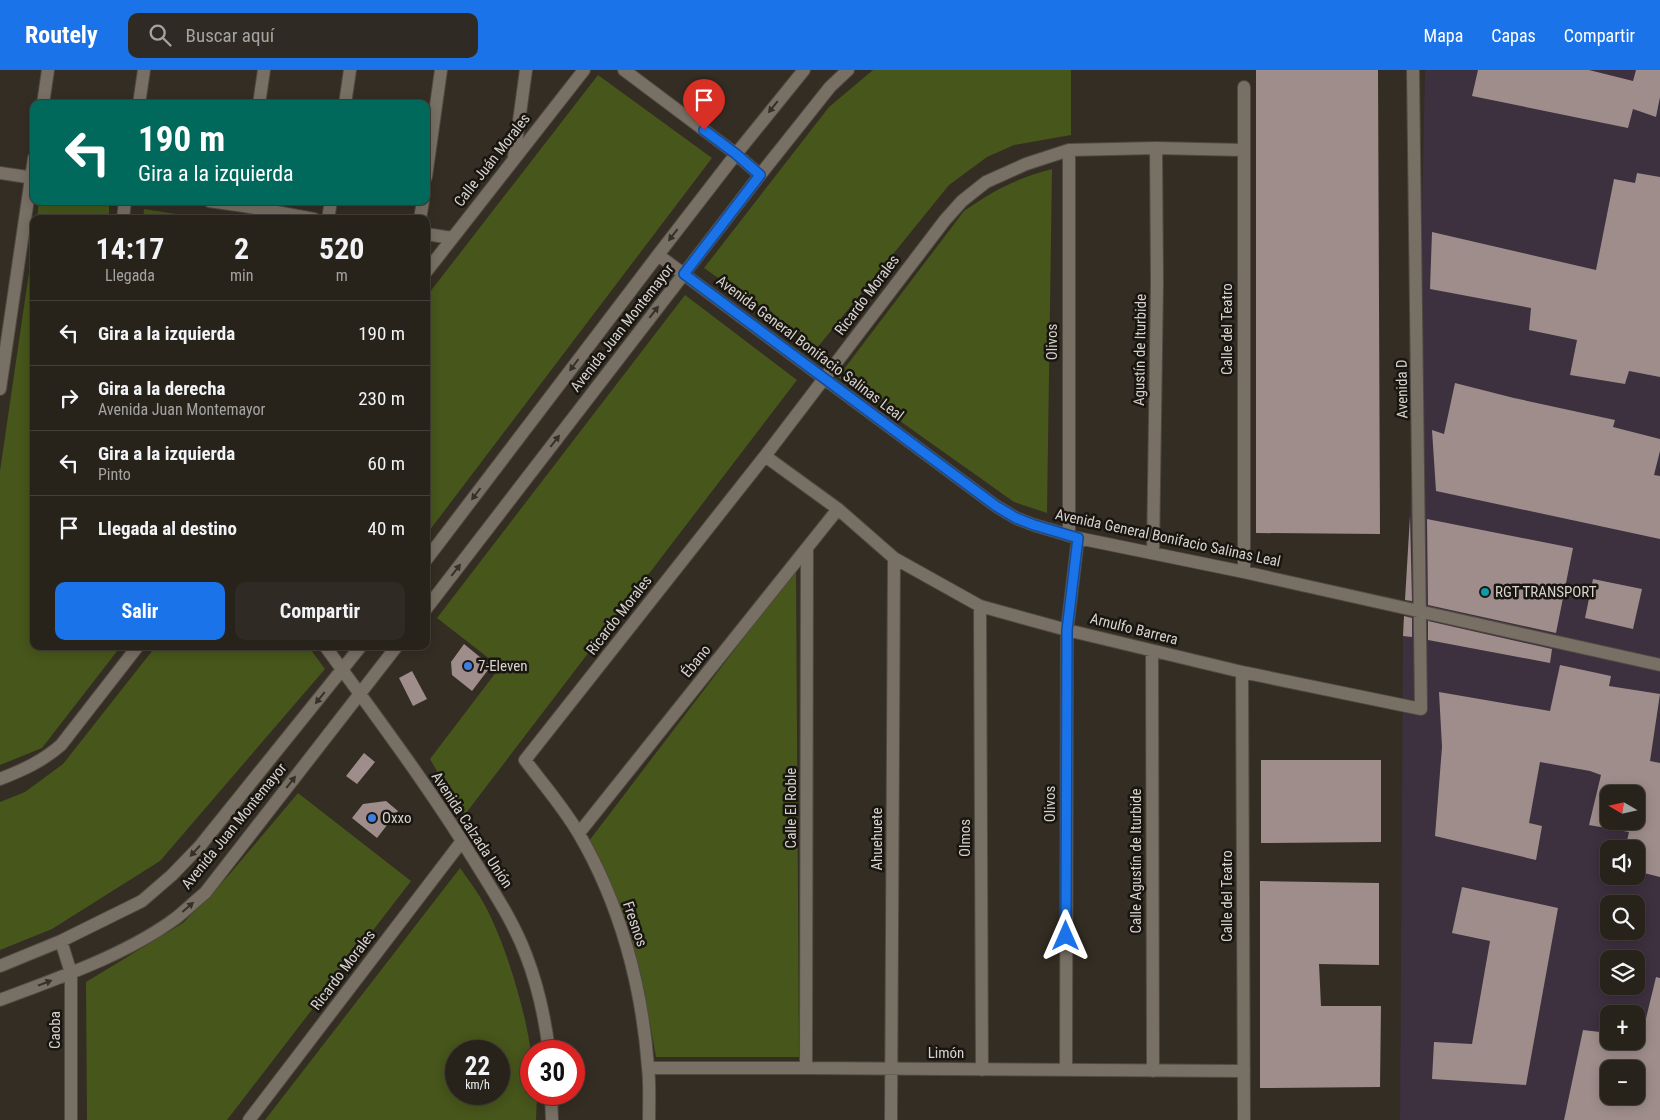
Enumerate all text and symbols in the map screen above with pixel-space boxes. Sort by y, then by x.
search box [128,13,478,58]
text: Routely [25,21,98,49]
icon: search [146,21,174,49]
text: Buscar aquí [186,24,274,47]
text: Mapa [1424,25,1463,46]
text: Capas [1491,25,1536,46]
text: Compartir [1564,25,1635,46]
pin [683,79,725,130]
icon: arrive [690,86,718,114]
one-way arrow [767,101,778,114]
street label: Calle Juán Morales [450,110,534,210]
text: 190 m [138,119,225,160]
icon: left [55,120,120,185]
text: Gira a la izquierda [138,161,294,186]
one-way arrow [667,229,678,242]
text: 14:17 [96,231,164,266]
text: 2 [234,231,249,266]
text: 520 [319,231,364,266]
street label: Ricardo Morales [831,251,903,339]
street label: Avenida Juan Montemayor [567,260,678,395]
text: Llegada [105,266,155,285]
text: min [230,266,253,285]
text: m [336,266,348,285]
street label: Avenida General Bonifacio Salinas Leal [713,272,907,424]
street label: Calle del Teatro [1218,283,1236,375]
street label: Agustín de Iturbide [1130,294,1150,406]
one-way arrow [649,305,659,319]
icon: left [55,319,83,347]
text: Gira a la izquierda [98,322,235,345]
text: 190 m [358,322,405,345]
street label: Olivos [1043,324,1061,360]
one-way arrow [569,358,580,371]
street label: Avenida D [1392,359,1412,419]
text: Gira a la derecha [98,377,225,400]
icon: right [55,384,83,412]
text: 230 m [358,387,405,410]
text: Avenida Juan Montemayor [98,400,265,419]
one-way arrow [550,434,560,448]
text: Gira a la izquierda [98,442,235,465]
icon: left [55,449,83,477]
text: 60 m [368,452,405,475]
text: Pinto [98,465,131,484]
one-way arrow [471,487,481,501]
street label: Avenida General Bonifacio Salinas Leal [1054,505,1282,571]
icon: arrive [55,514,83,542]
text: Llegada al destino [98,517,237,540]
text: 40 m [368,517,405,540]
one-way arrow [451,563,461,577]
street label: Ricardo Morales [582,572,656,658]
button: Salir [55,582,225,640]
button: Compartir [235,582,405,640]
place label: RGT TRANSPORT [1495,583,1597,601]
marker: RGT TRANSPORT [1479,586,1491,598]
street label: Arnulfo Barrera [1088,609,1180,649]
street label: Ébano [677,641,715,681]
place label: 7-Eleven [478,657,528,675]
marker: 7-Eleven [462,660,474,672]
one-way arrow [315,691,326,704]
street label: Avenida Juan Montemayor [178,759,291,893]
street label: Avenida Calzada Unión [428,768,516,892]
street label: Calle El Roble [782,768,800,848]
one-way arrow [286,776,297,789]
north arrow [1600,785,1645,830]
map controls [1600,785,1645,1105]
street label: Olivos [1041,786,1059,822]
street label: Calle Agustín de Iturbide [1127,788,1145,934]
street label: Ahuehuete [868,807,886,871]
place label: Oxxo [382,809,412,827]
marker: Oxxo [366,812,378,824]
street label: Olmos [956,819,974,857]
button: sound [1600,840,1645,885]
one-way arrow [189,845,201,857]
street label: Calle del Teatro [1218,850,1236,942]
button: search [1600,895,1645,940]
street label: Fresnos [619,899,651,949]
one-way arrow [182,901,194,913]
position arrow [1039,909,1091,961]
street label: Ricardo Morales [307,926,379,1014]
button: layers [1600,950,1645,995]
one-way arrow [38,978,53,986]
button: + [1600,1005,1645,1050]
street label: Caoba [46,1011,64,1049]
speed limit sign: 30 [520,1040,585,1105]
street label: Limón [928,1044,964,1062]
text: 22 [465,1052,490,1081]
button: − [1600,1060,1645,1105]
text: km/h [465,1078,490,1092]

